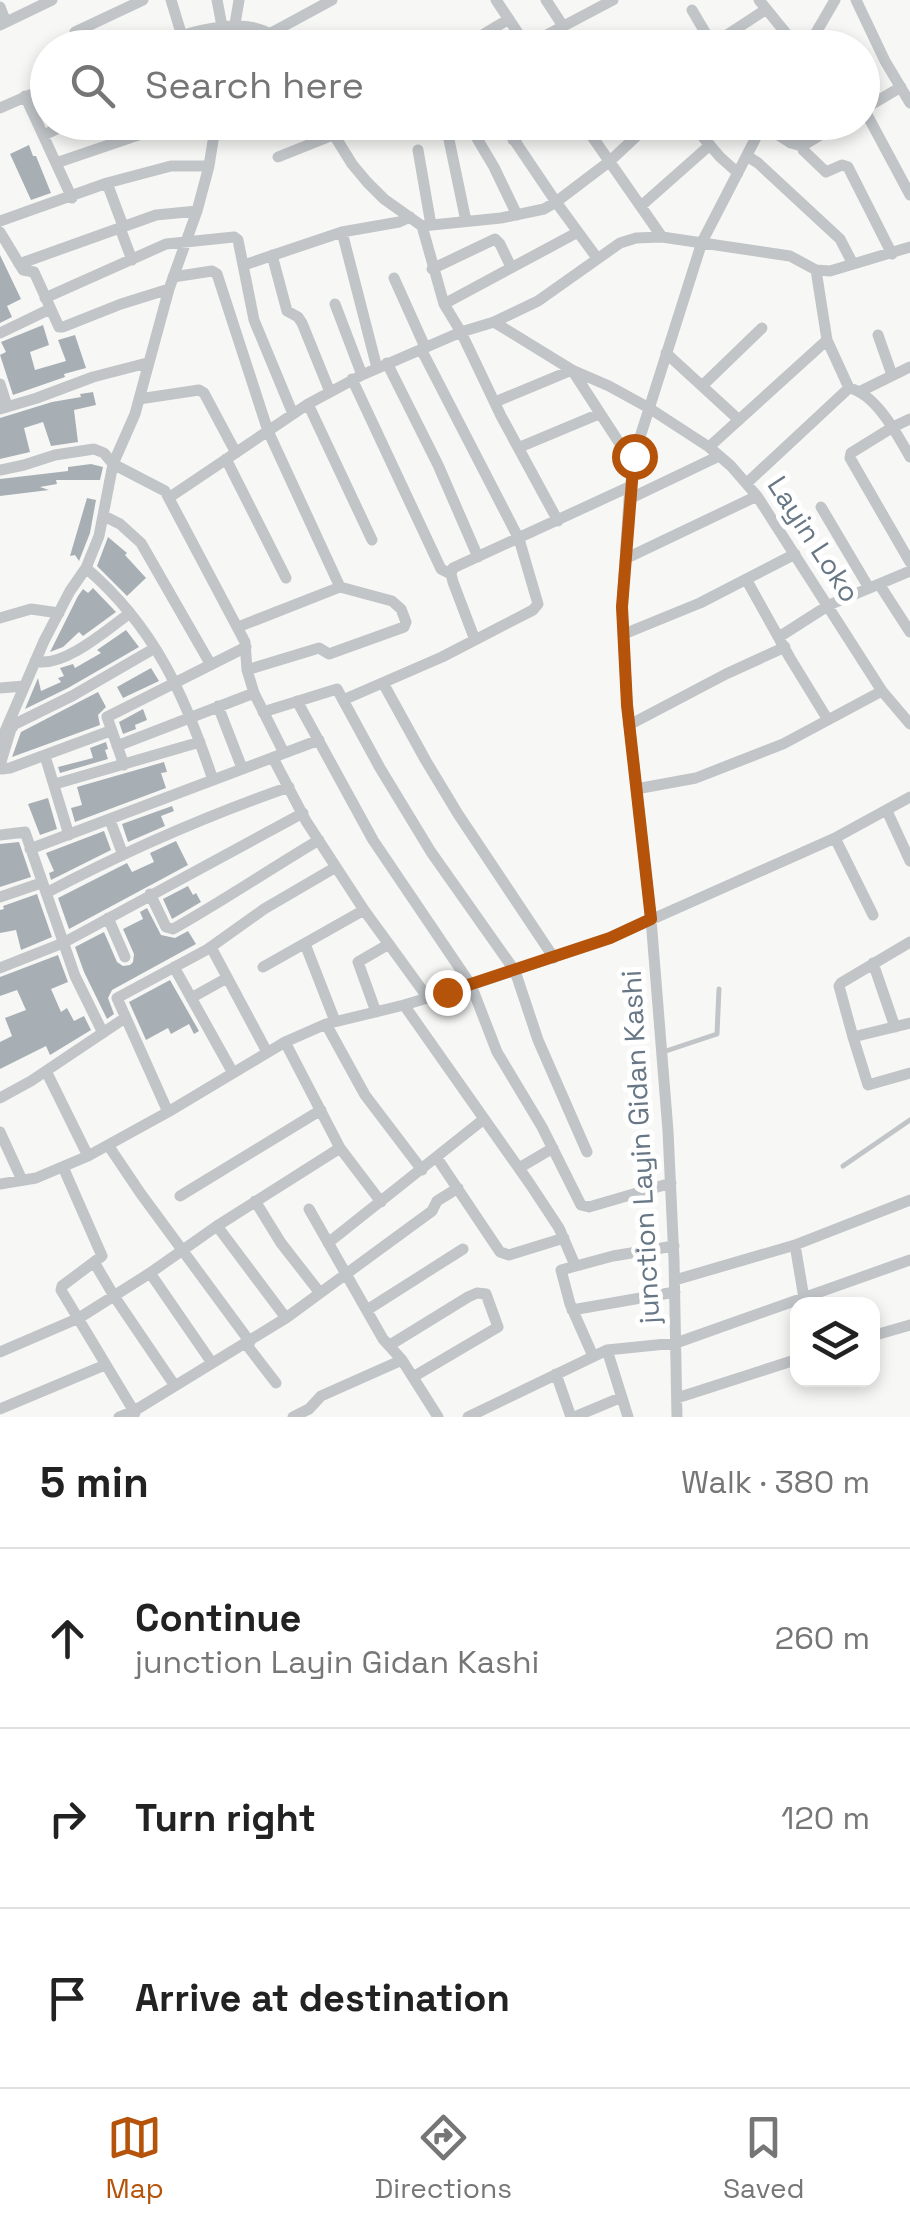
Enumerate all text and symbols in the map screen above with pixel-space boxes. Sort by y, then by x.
search box [30,30,880,140]
icon: search [65,58,120,113]
text: Search here [145,61,364,109]
route start [612,434,658,480]
street label: Layin Loko [760,469,868,609]
street label: junction Layin Gidan Kashi [613,969,667,1326]
route end [425,970,471,1016]
map controls [790,1297,880,1387]
button: layers [790,1297,880,1387]
text: 5 min [40,1456,149,1509]
text: Walk · 380 m [681,1462,870,1502]
text: Continue [135,1594,301,1642]
icon: ahead [40,1611,95,1666]
text: 260 m [775,1618,870,1658]
text: junction Layin Gidan Kashi [135,1642,539,1682]
icon: right [40,1791,95,1846]
text: Turn right [135,1794,316,1842]
text: 120 m [781,1798,870,1838]
icon: arrive [40,1971,95,2026]
text: Arrive at destination [135,1974,510,2022]
tab: Map [105,2110,164,2206]
tab: Directions [375,2110,512,2206]
tab: Saved [723,2110,805,2206]

